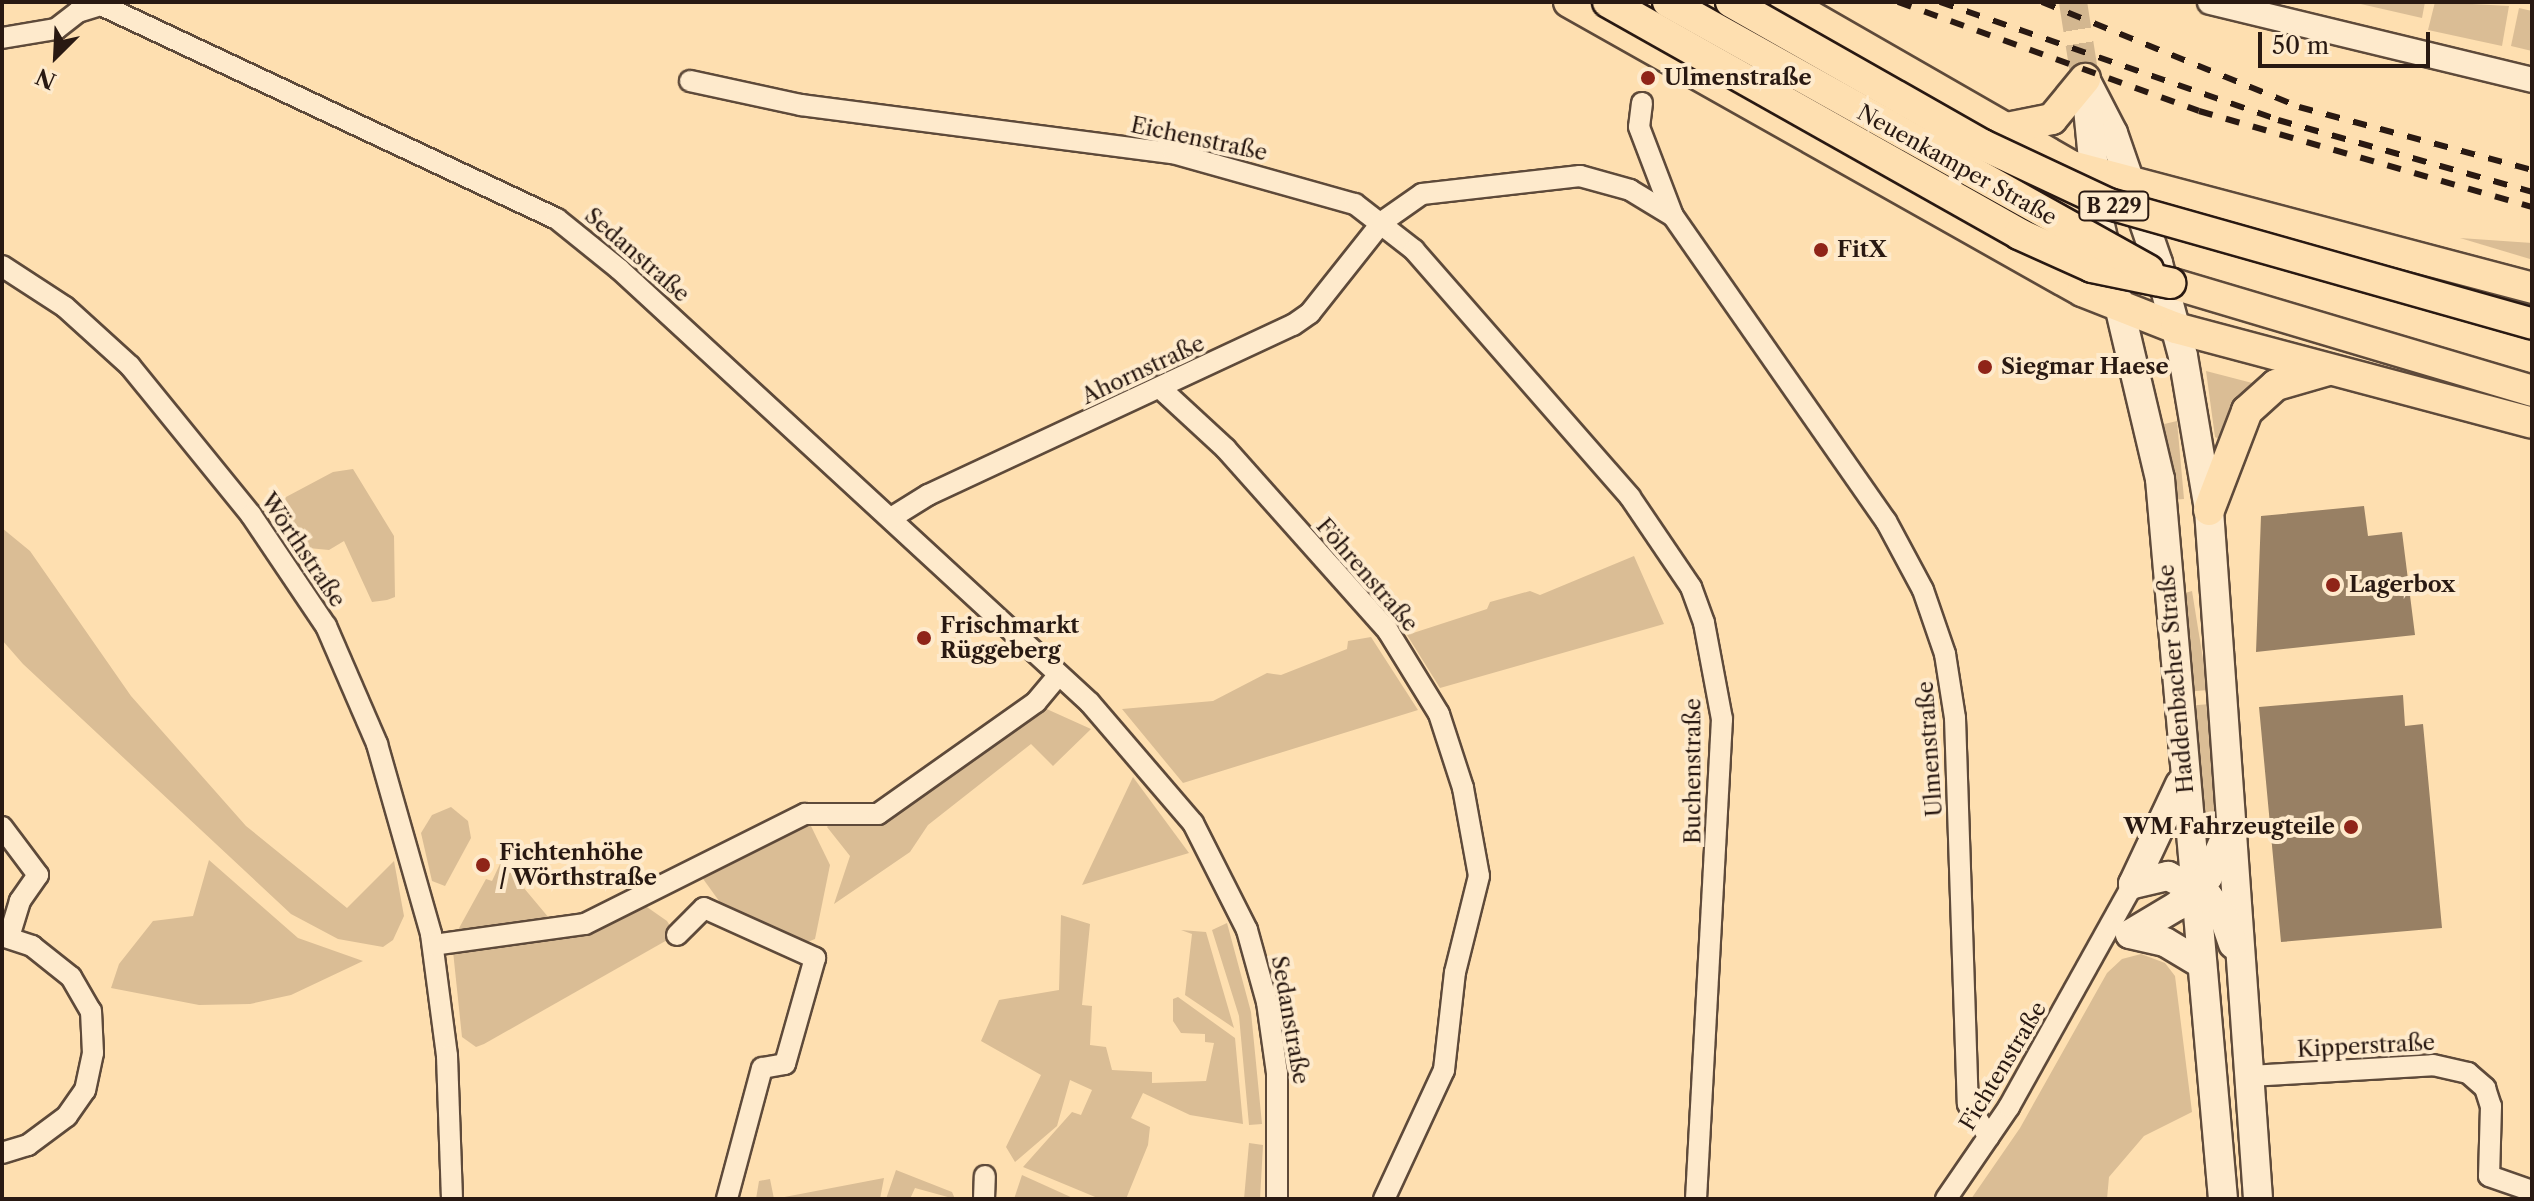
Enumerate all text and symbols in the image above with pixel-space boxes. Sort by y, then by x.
north arrow [16,16,96,96]
scale bar [2262,16,2434,66]
text: 50 m [2272,31,2329,60]
text: N [32,62,60,95]
place label: Ulmenstraße [1664,65,1812,91]
marker: Ulmenstraße [1639,69,1657,87]
street label: Neuenkamper Straße [1853,99,2061,231]
street label: Eichenstraße [1128,112,1270,166]
road number: B 229 [2078,190,2150,222]
street label: Sedanstraße [579,202,695,308]
place label: FitX [1837,237,1887,263]
marker: FitX [1812,241,1830,259]
street label: Ahornstraße [1078,330,1208,410]
place label: Siegmar Haese [2001,354,2169,380]
marker: Siegmar Haese [1976,358,1994,376]
street label: Wörthstraße [255,488,351,612]
street label: Föhrenstraße [1311,513,1423,637]
street label: Haddenbacher Straße [2153,563,2199,795]
place label: Lagerbox [2349,572,2455,598]
marker: Lagerbox [2324,576,2342,594]
place label: Frischmarkt Rüggeberg [940,612,1079,664]
marker: Frischmarkt Rüggeberg [915,629,933,647]
street label: Ulmenstraße [1912,680,1948,818]
street label: Buchenstraße [1680,698,1706,844]
place label: WM Fahrzeugteile [2124,814,2335,840]
marker: WM Fahrzeugteile [2342,818,2360,836]
place label: Fichtenhöhe / Wörthstraße [499,839,658,890]
marker: Fichtenhöhe / Wörthstraße [474,856,492,874]
street label: Sedanstraße [1266,954,1314,1086]
street label: Fichtenstraße [1954,997,2052,1135]
street label: Kipperstraße [2296,1029,2436,1063]

